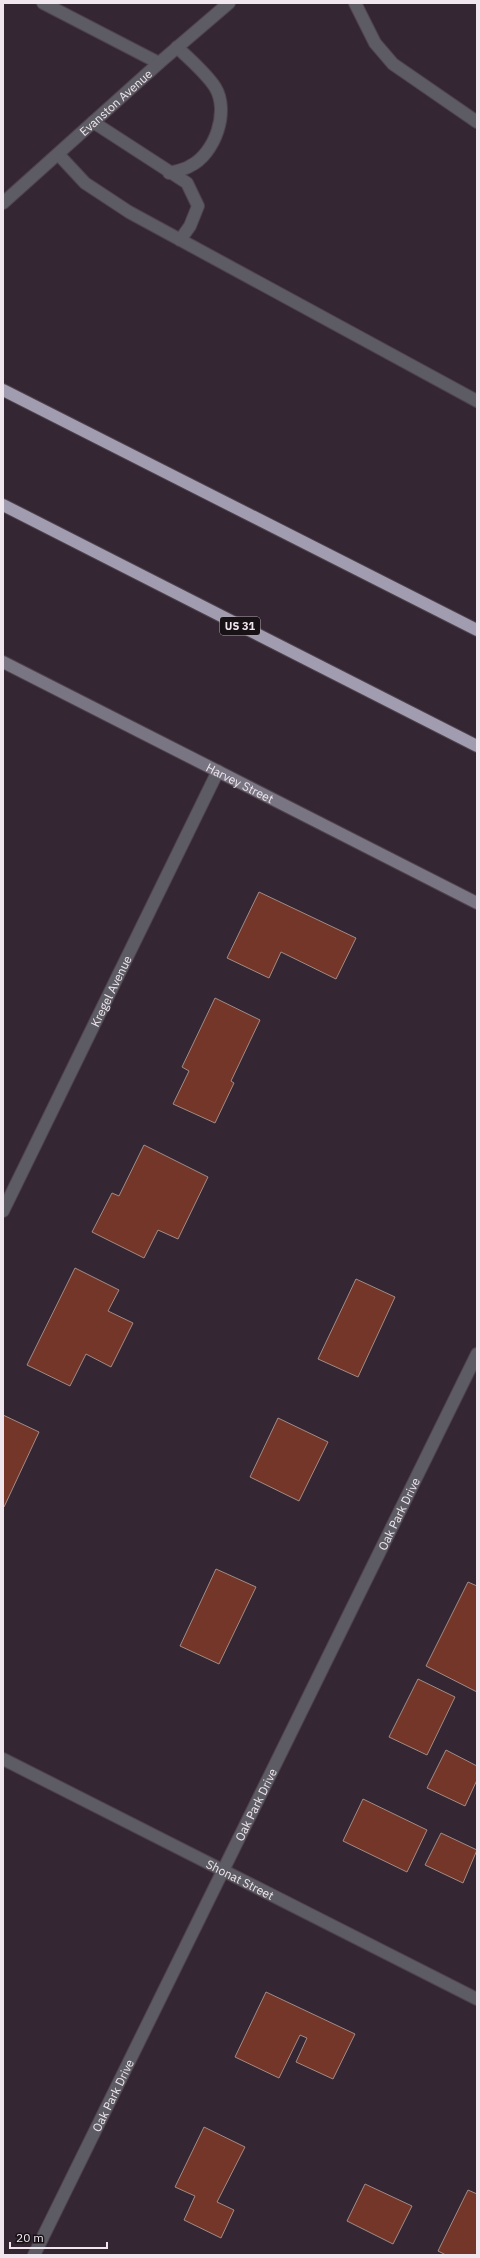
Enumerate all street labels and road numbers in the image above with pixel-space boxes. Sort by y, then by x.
street label: Evanston Avenue [76,65,155,139]
road number: US 31 [220,617,260,635]
street label: Harvey Street [204,759,276,806]
street label: Kregel Avenue [87,952,134,1029]
street label: Oak Park Drive [374,1475,423,1553]
street label: Oak Park Drive [231,1765,280,1843]
street label: Shonat Street [204,1856,277,1903]
street label: Oak Park Drive [88,2056,137,2134]

